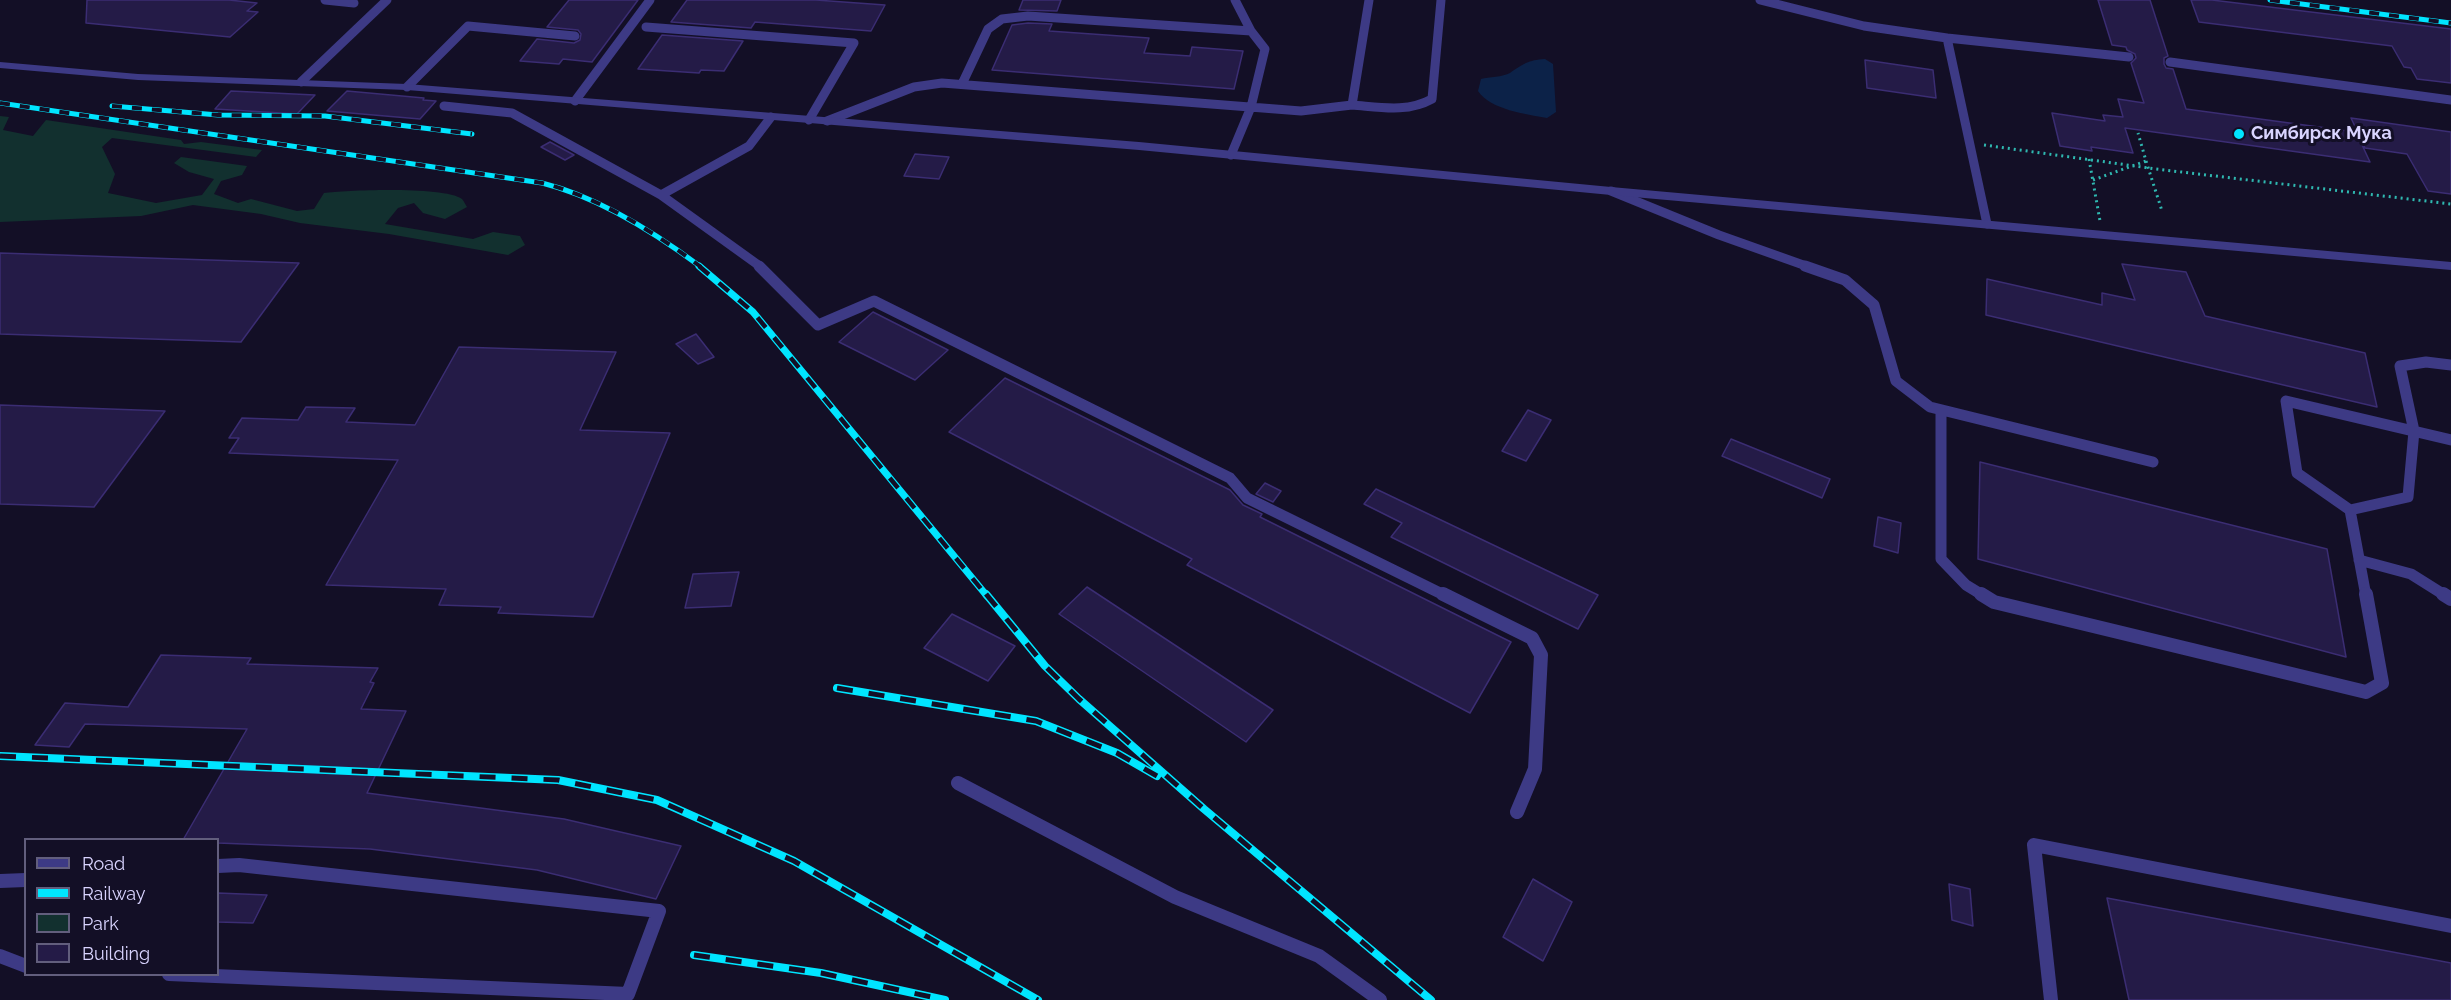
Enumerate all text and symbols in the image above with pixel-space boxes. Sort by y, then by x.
place label: Симбирск Мука [2251,123,2392,145]
marker: Симбирск Мука [2232,127,2246,141]
legend [24,838,219,976]
text: Road [82,853,125,874]
text: Railway [82,883,146,904]
text: Park [82,913,119,934]
text: Building [82,943,150,964]

